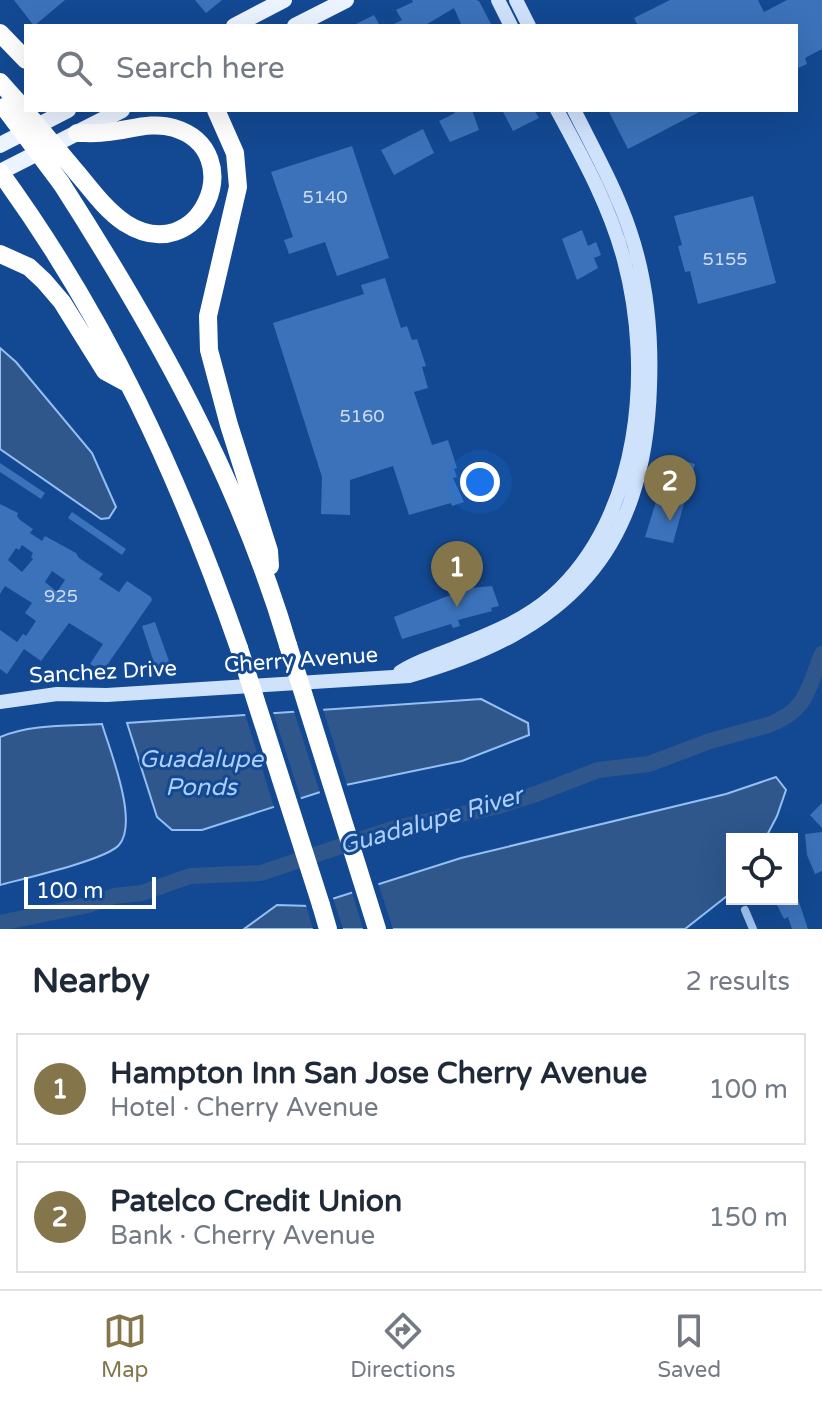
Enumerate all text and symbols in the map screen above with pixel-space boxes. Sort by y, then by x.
search box [24,24,798,112]
icon: search [52,46,96,90]
text: Search here [116,50,285,87]
house number: 5140 [302,186,348,208]
house number: 5155 [702,248,748,270]
house number: 5160 [339,405,385,427]
pin: 2 [644,455,696,521]
your location [460,462,500,502]
pin: 1 [431,541,483,607]
house number: 925 [44,585,78,607]
street label: Cherry Avenue [223,642,379,678]
street label: Sanchez Drive [29,655,177,689]
water label: Guadalupe Ponds [139,745,265,802]
water label: Guadalupe River [336,780,528,861]
map controls [726,833,798,905]
button: locate [726,833,798,905]
scale bar [24,873,156,909]
text: 100 m [36,878,103,904]
text: Nearby [32,961,150,1002]
text: 2 results [685,966,790,997]
text: Hampton Inn San Jose Cherry Avenue [110,1055,647,1092]
text: 1 [52,1074,68,1105]
text: 100 m [708,1074,788,1105]
text: Hotel · Cherry Avenue [110,1092,379,1123]
text: Patelco Credit Union [110,1183,402,1220]
text: 2 [52,1202,68,1233]
text: 150 m [708,1202,788,1233]
text: Bank · Cherry Avenue [110,1220,375,1251]
tab: Map [101,1309,148,1383]
tab: Directions [350,1309,456,1383]
tab: Saved [657,1309,721,1383]

